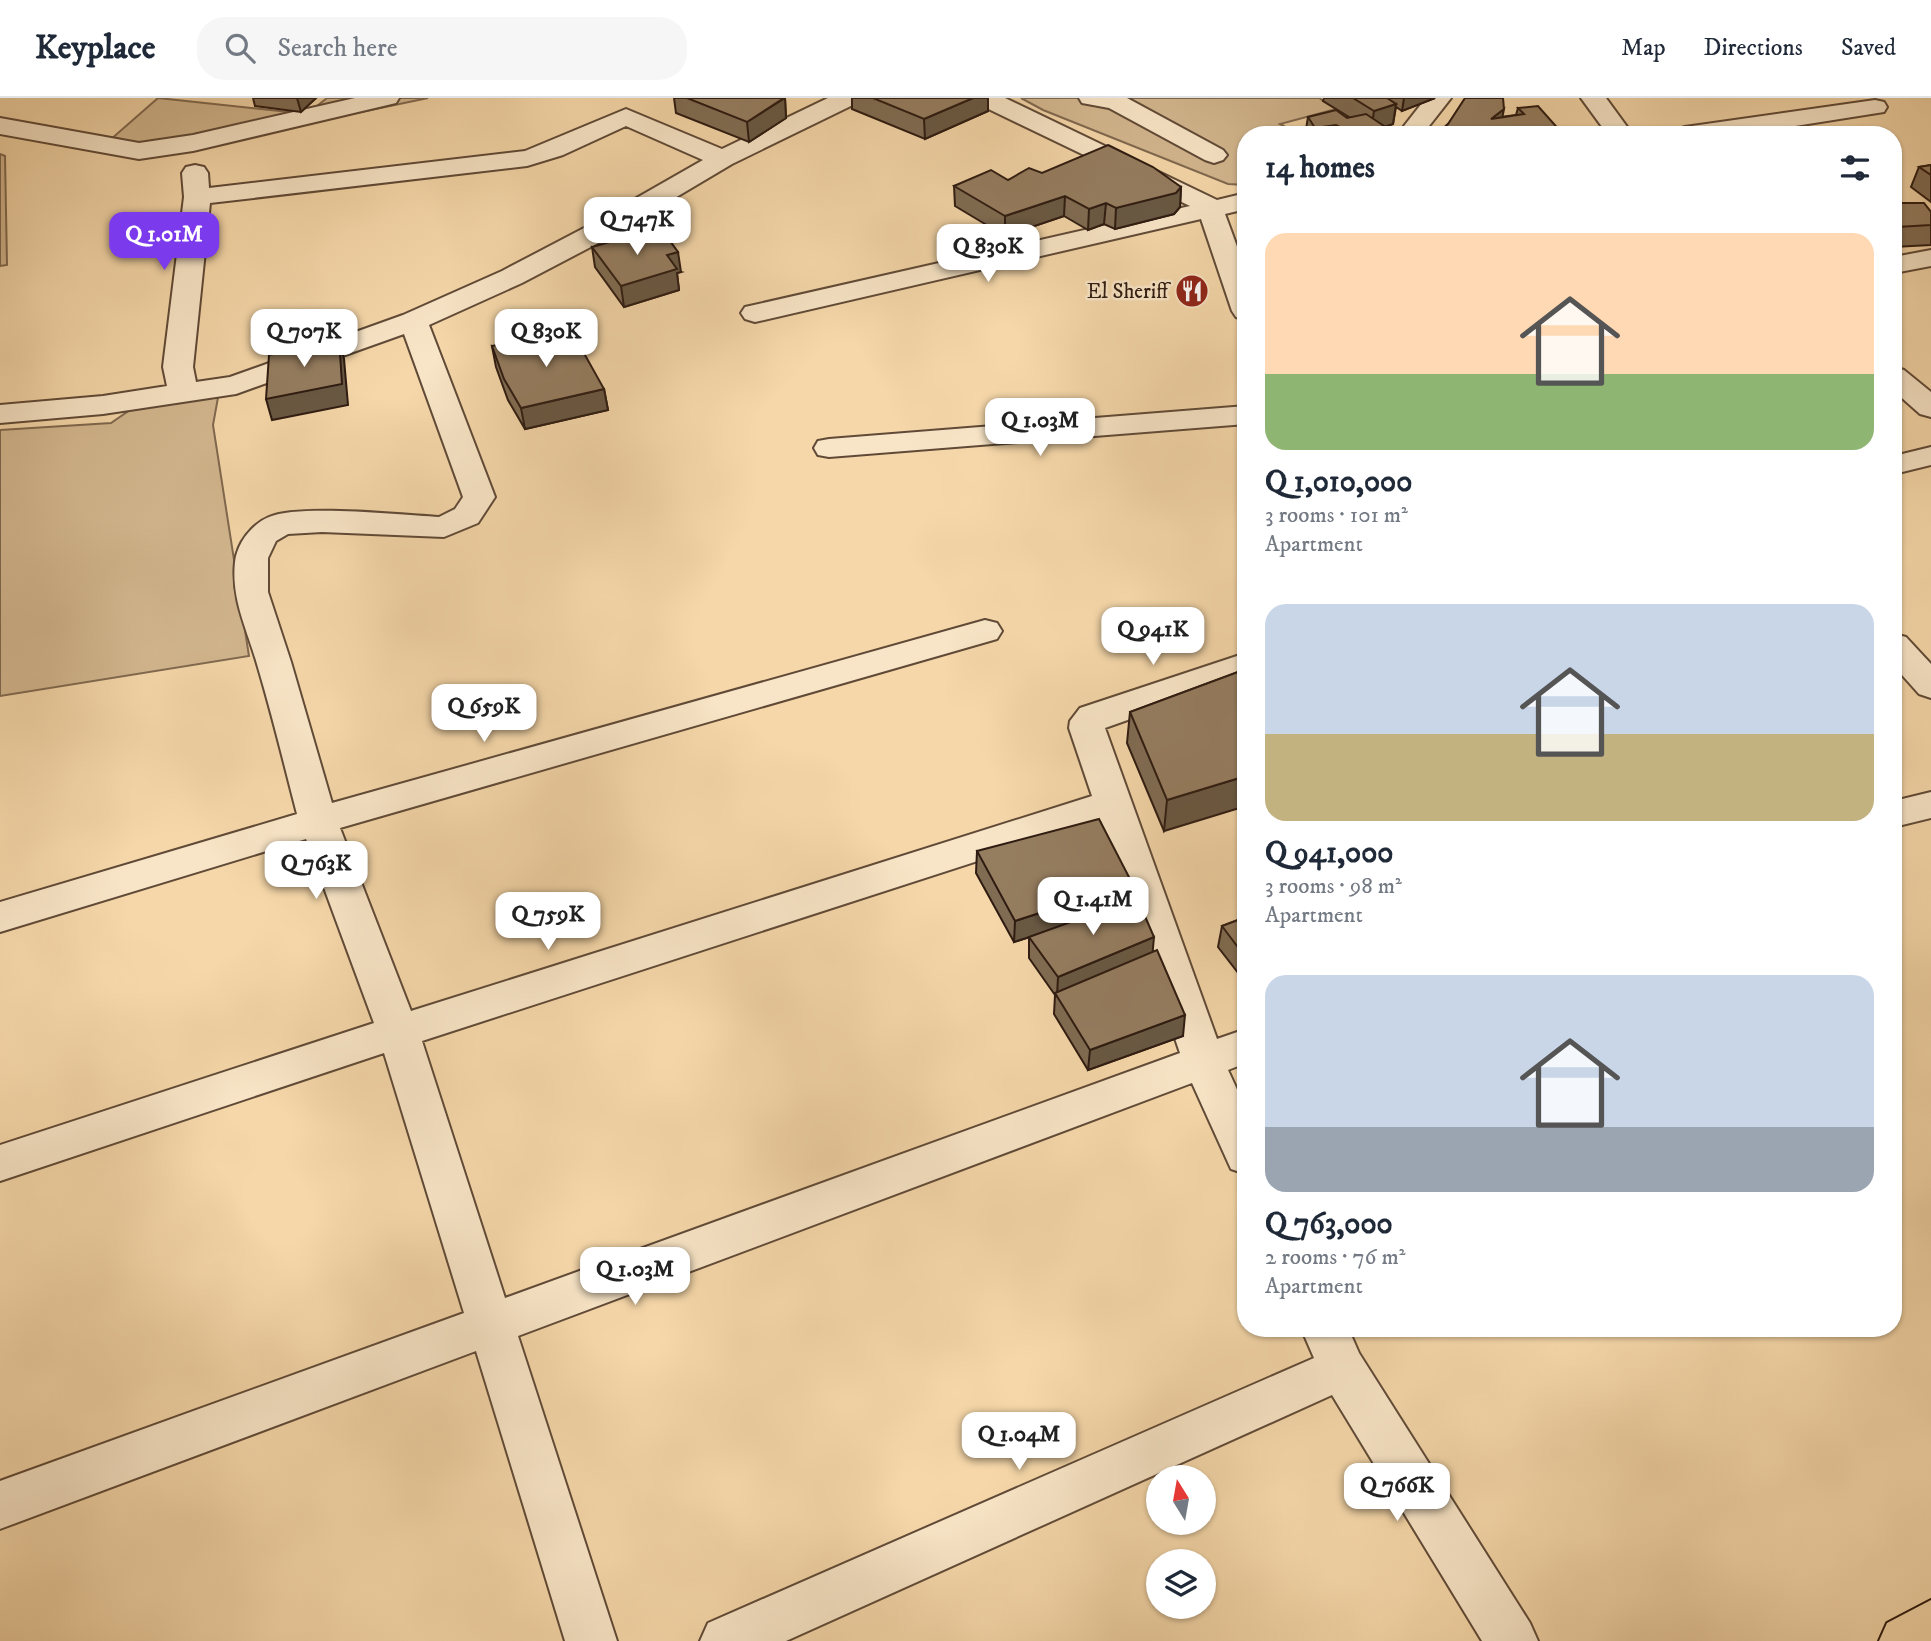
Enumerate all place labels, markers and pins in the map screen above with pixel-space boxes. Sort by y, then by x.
pin: Q 747K [580,198,694,257]
pin: Q 1.01M [99,212,229,272]
pin: Q 830K [931,225,1045,284]
restaurant icon: El Sheriff [1173,272,1211,310]
place label: El Sheriff [1087,279,1171,305]
pin: Q 707K [247,310,361,369]
pin: Q 830K [489,310,603,369]
pin: Q 1.03M [975,398,1105,458]
pin: Q 941K [1096,608,1210,667]
pin: Q 659K [427,684,541,744]
pin: Q 763K [259,842,373,901]
pin: Q 1.41M [1028,878,1158,937]
pin: Q 759K [491,892,605,952]
pin: Q 1.03M [570,1248,700,1307]
pin: Q 1.04M [954,1412,1084,1472]
pin: Q 766K [1340,1464,1454,1523]

